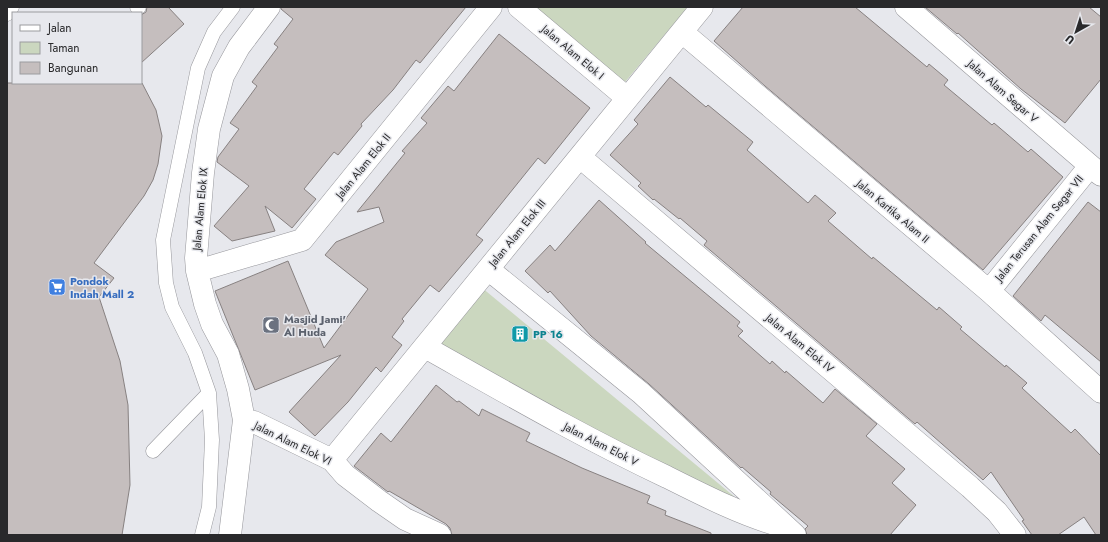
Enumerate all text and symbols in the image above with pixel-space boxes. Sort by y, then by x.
legend [12,12,142,84]
north arrow [1056,12,1096,52]
text: Jalan [46,19,71,37]
street label: Jalan Alam Elok I [537,20,608,83]
text: U [1062,31,1078,48]
text: Taman [48,39,80,57]
street label: Jalan Alam Segar V [963,54,1043,127]
text: Bangunan [48,59,98,77]
street label: Jalan Alam Elok II [330,130,394,204]
street label: Jalan Alam Elok IX [188,167,212,253]
street label: Jalan Terusan Alam Segar VII [990,171,1087,286]
street label: Jalan Kartika Alam II [851,174,933,247]
street label: Jalan Alam Elok III [484,196,549,272]
place label: Pondok Indah Mall 2 [70,273,134,302]
supermarket icon: Pondok Indah Mall 2 [47,277,67,297]
street label: Jalan Alam Elok IV [761,308,838,377]
place label: Masjid Jami' Al Huda [283,311,346,340]
mosque icon: Masjid Jami' Al Huda [261,315,281,335]
building icon: PP 16 [510,324,530,344]
place label: PP 16 [533,326,563,342]
street label: Jalan Alam Elok VI [250,416,334,469]
street label: Jalan Alam Elok V [559,417,642,470]

